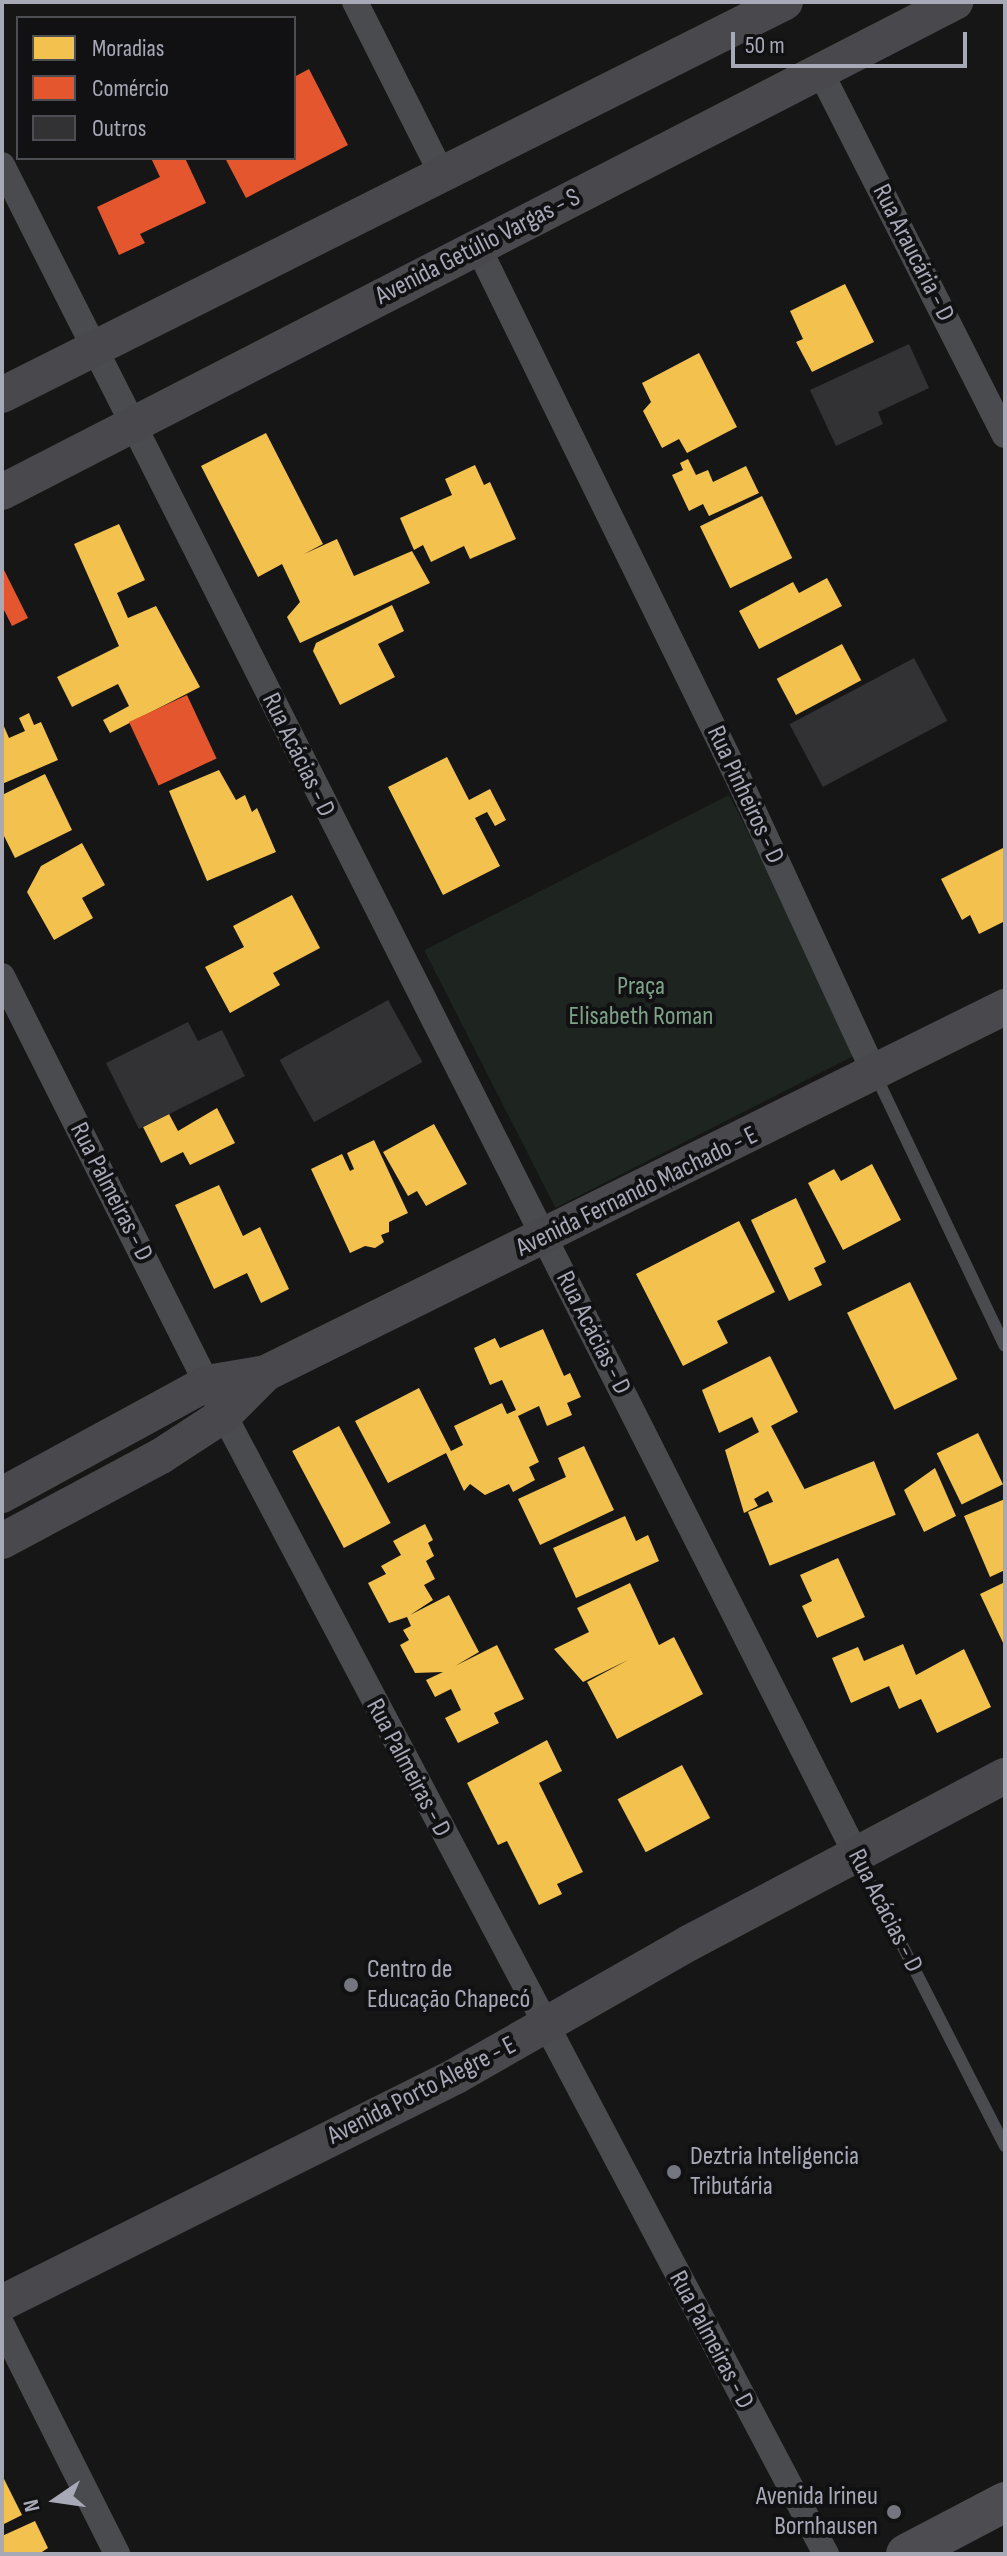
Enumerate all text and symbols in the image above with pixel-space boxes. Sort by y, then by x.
legend [16,16,296,160]
scale bar [735,16,971,66]
text: 50 m [745,31,785,60]
text: Moradias [92,34,164,63]
text: Comércio [92,74,169,103]
text: Outros [92,114,146,143]
street label: Rua Araucária - D [865,179,961,327]
street label: Avenida Getúlio Vargas - S [370,182,586,312]
street label: Rua Acácias - D [255,688,341,822]
street label: Rua Pinheiros - D [700,721,790,869]
park label: Praça Elisabeth Roman [569,971,713,1032]
street label: Rua Palmeiras - D [63,1117,159,1267]
street label: Avenida Fernando Machado - E [511,1120,763,1264]
street label: Rua Acácias - D [549,1266,637,1400]
street label: Rua Palmeiras - D [359,1694,457,1842]
street label: Rua Acácias - D [841,1844,929,1978]
place label: Centro de Educação Chapecó [367,1954,530,2016]
marker: Centro de Educação Chapecó [342,1976,360,1994]
street label: Avenida Porto Alegre - E [323,2030,521,2152]
place label: Deztria Inteligencia Tributária [690,2141,859,2202]
marker: Deztria Inteligencia Tributária [665,2163,683,2181]
street label: Rua Palmeiras - D [662,2266,760,2414]
north arrow [16,2460,96,2540]
place label: Avenida Irineu Bornhausen [756,2481,878,2542]
text: N [18,2497,47,2514]
marker: Avenida Irineu Bornhausen [885,2503,903,2521]

